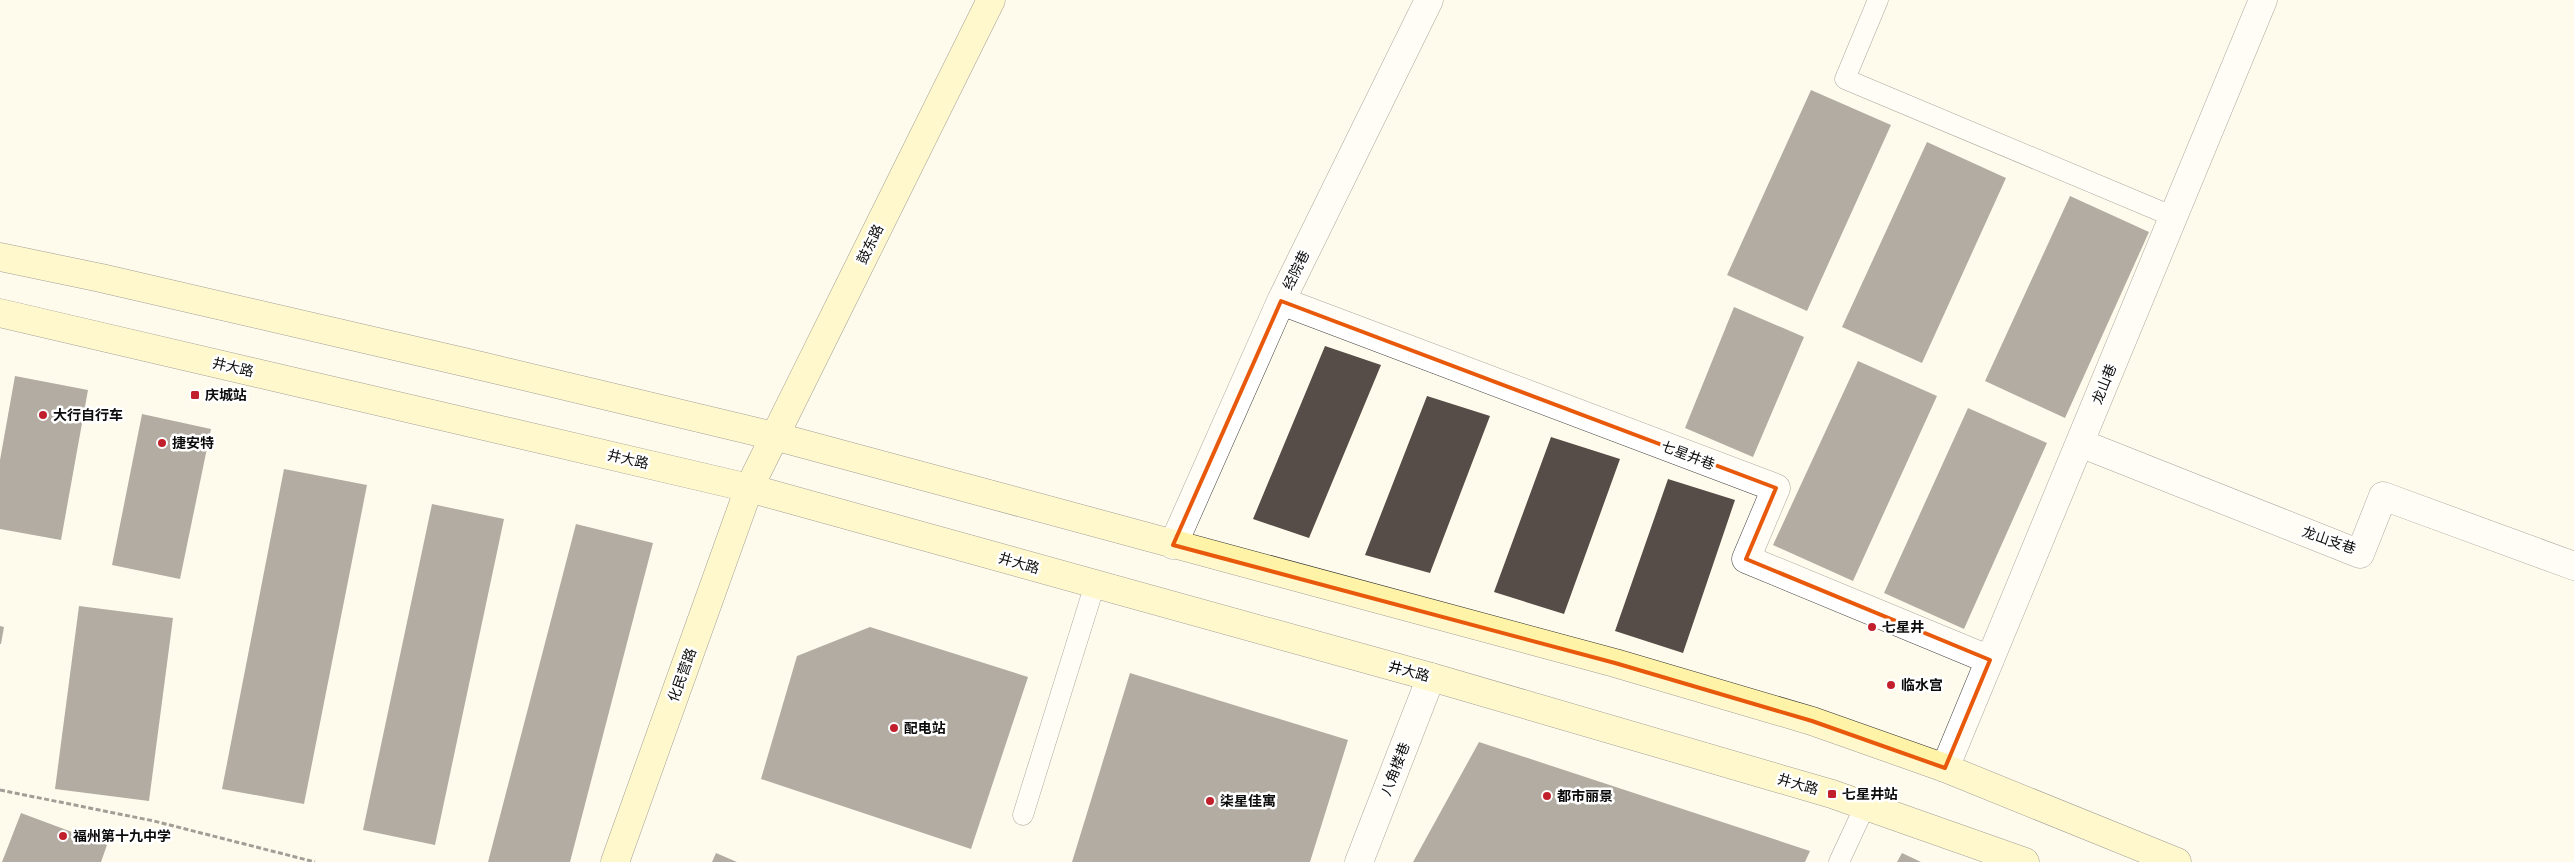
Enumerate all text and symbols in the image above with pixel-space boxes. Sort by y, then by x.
street label: 鼓东路 [853,221,887,267]
street label: 经院巷 [1279,247,1313,293]
street label: 井大路 [211,354,255,380]
street label: 龙山巷 [2088,361,2120,407]
place label: 庆城站 [205,386,247,404]
marker: 庆城站 [189,389,201,401]
place label: 大行自行车 [53,406,123,424]
marker: 大行自行车 [37,409,49,421]
place label: 捷安特 [172,434,214,452]
marker: 捷安特 [156,437,168,449]
street label: 七星井巷 [1659,437,1717,473]
street label: 井大路 [606,446,650,472]
street label: 龙山支巷 [2300,522,2358,558]
street label: 井大路 [996,549,1042,577]
place label: 七星井 [1882,618,1924,636]
marker: 七星井 [1866,621,1878,633]
street label: 化民营路 [664,646,700,704]
street label: 井大路 [1386,657,1432,685]
place label: 临水宫 [1901,676,1943,694]
marker: 临水宫 [1885,679,1897,691]
place label: 配电站 [904,719,946,737]
marker: 配电站 [888,722,900,734]
street label: 八角楼巷 [1377,740,1413,798]
street label: 井大路 [1775,770,1821,798]
place label: 七星井站 [1842,785,1898,803]
place label: 都市丽景 [1557,787,1613,805]
marker: 七星井站 [1826,788,1838,800]
marker: 都市丽景 [1541,790,1553,802]
place label: 柒星佳寓 [1220,792,1276,810]
marker: 柒星佳寓 [1204,795,1216,807]
place label: 福州第十九中学 [73,827,171,845]
marker: 福州第十九中学 [57,830,69,842]

